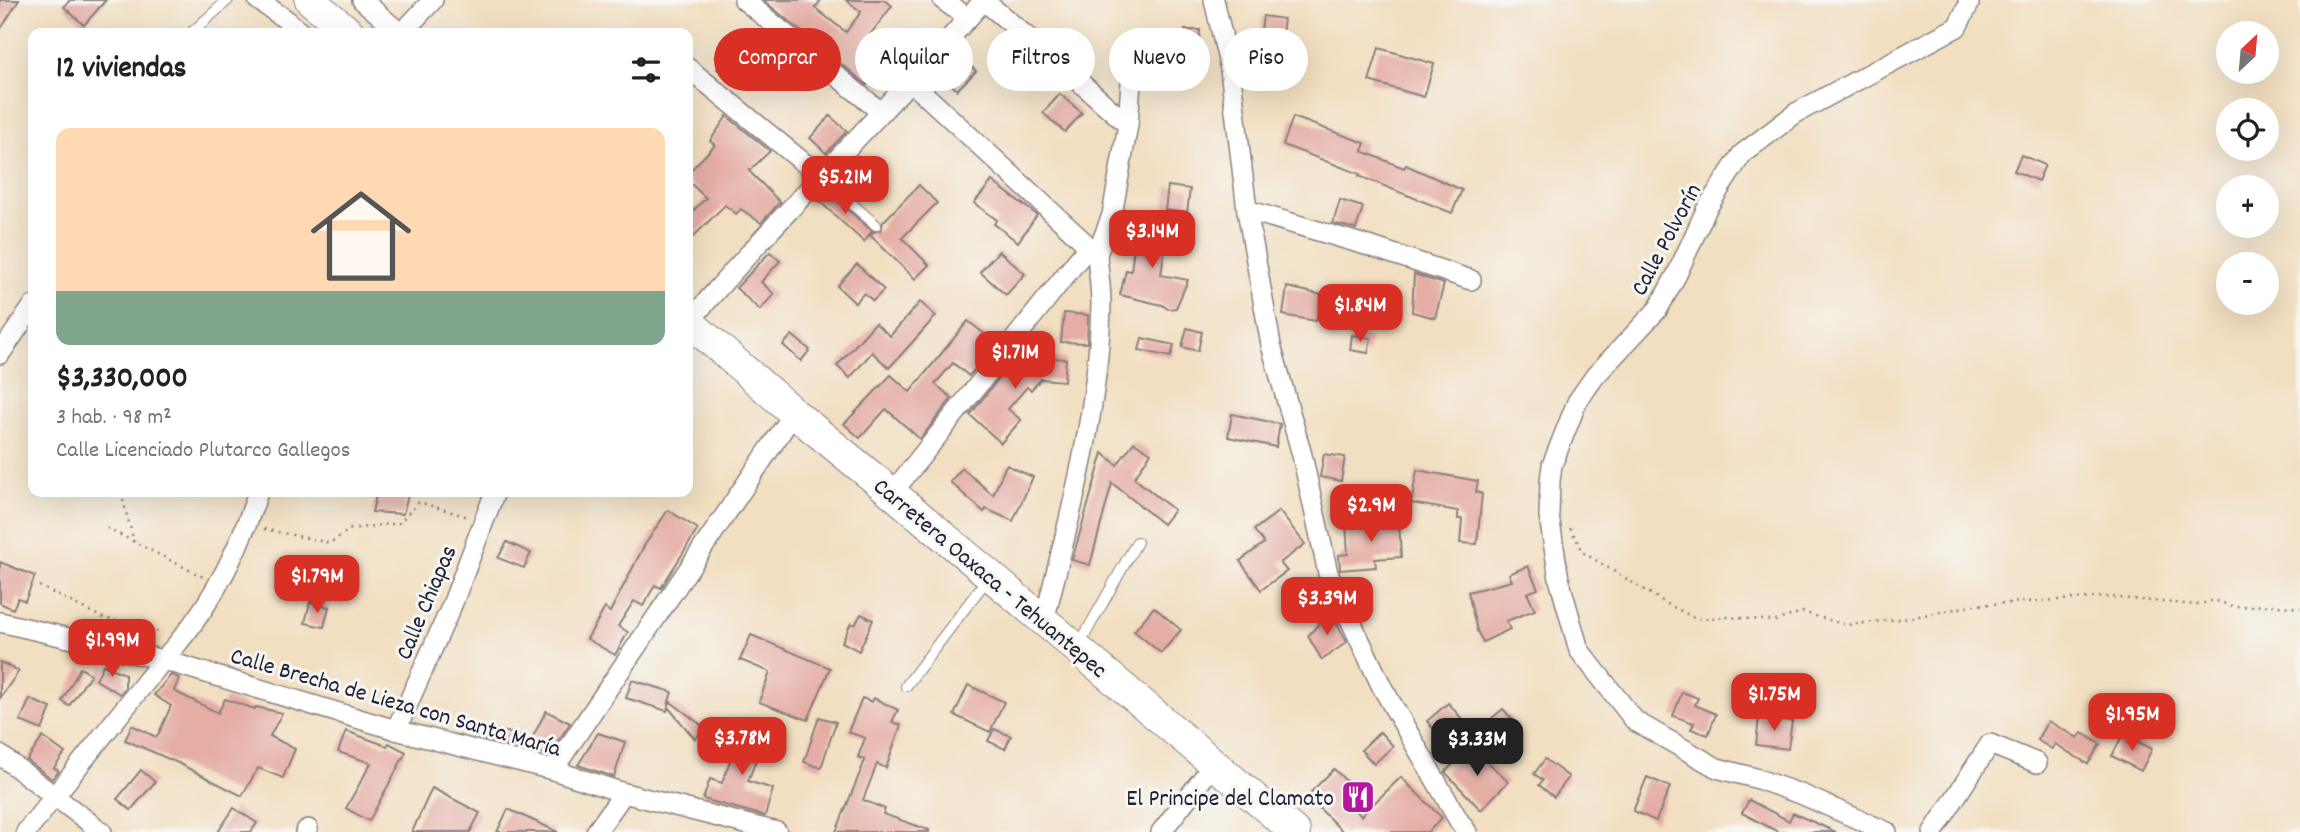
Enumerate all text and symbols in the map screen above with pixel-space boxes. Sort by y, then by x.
north arrow [2216,21,2278,84]
map controls [2216,21,2279,315]
chip: Comprar [714,28,841,91]
chip: Alquilar [855,28,973,91]
chip: Filtros [987,28,1095,91]
chip: Nuevo [1109,28,1210,91]
chip: Piso [1224,28,1308,91]
text: 12 viviendas [56,49,186,92]
icon: filters [627,51,665,89]
button: locate [2216,98,2279,161]
pin: $5.21M [788,156,902,216]
text: $5.21M [818,162,872,195]
icon: home [298,173,424,299]
button: + [2216,175,2279,238]
street label: Calle Polvorín [1624,178,1712,303]
pin: $3.14M [1095,210,1209,270]
text: $3.14M [1125,216,1179,249]
button: − [2216,252,2279,315]
pin: $1.84M [1303,284,1417,344]
text: $1.84M [1334,290,1386,323]
pin: $1.71M [958,332,1072,391]
text: $1.71M [991,337,1039,370]
text: $3,330,000 [56,359,188,402]
text: 3 hab. · 98 m² [56,402,172,435]
text: Calle Licenciado Plutarco Gallegos [56,435,350,468]
street label: Carretera Oaxaca - Tehuantepec [865,471,1114,688]
pin: $2.9M [1322,484,1420,544]
text: $2.9M [1346,490,1396,523]
street label: Calle Chiapas [388,541,467,666]
pin: $1.79M [260,556,374,615]
text: $1.79M [290,561,344,594]
pin: $3.39M [1270,578,1384,637]
text: $3.39M [1297,583,1357,616]
pin: $1.99M [55,620,169,679]
text: $1.99M [84,625,140,658]
street label: Calle Brecha de Lieza con Santa María [226,640,565,768]
pin: $1.75M [1717,674,1831,733]
text: $1.75M [1747,679,1801,712]
pin: $1.95M [2075,694,2189,753]
text: $1.95M [2104,699,2160,732]
pin: $3.78M [685,718,799,777]
pin: $3.33M [1420,718,1534,778]
text: $3.78M [713,723,771,756]
text: $3.33M [1447,724,1507,757]
restaurant icon: El Principe del Clamato [1339,778,1377,816]
place label: El Principe del Clamato [1126,783,1334,817]

